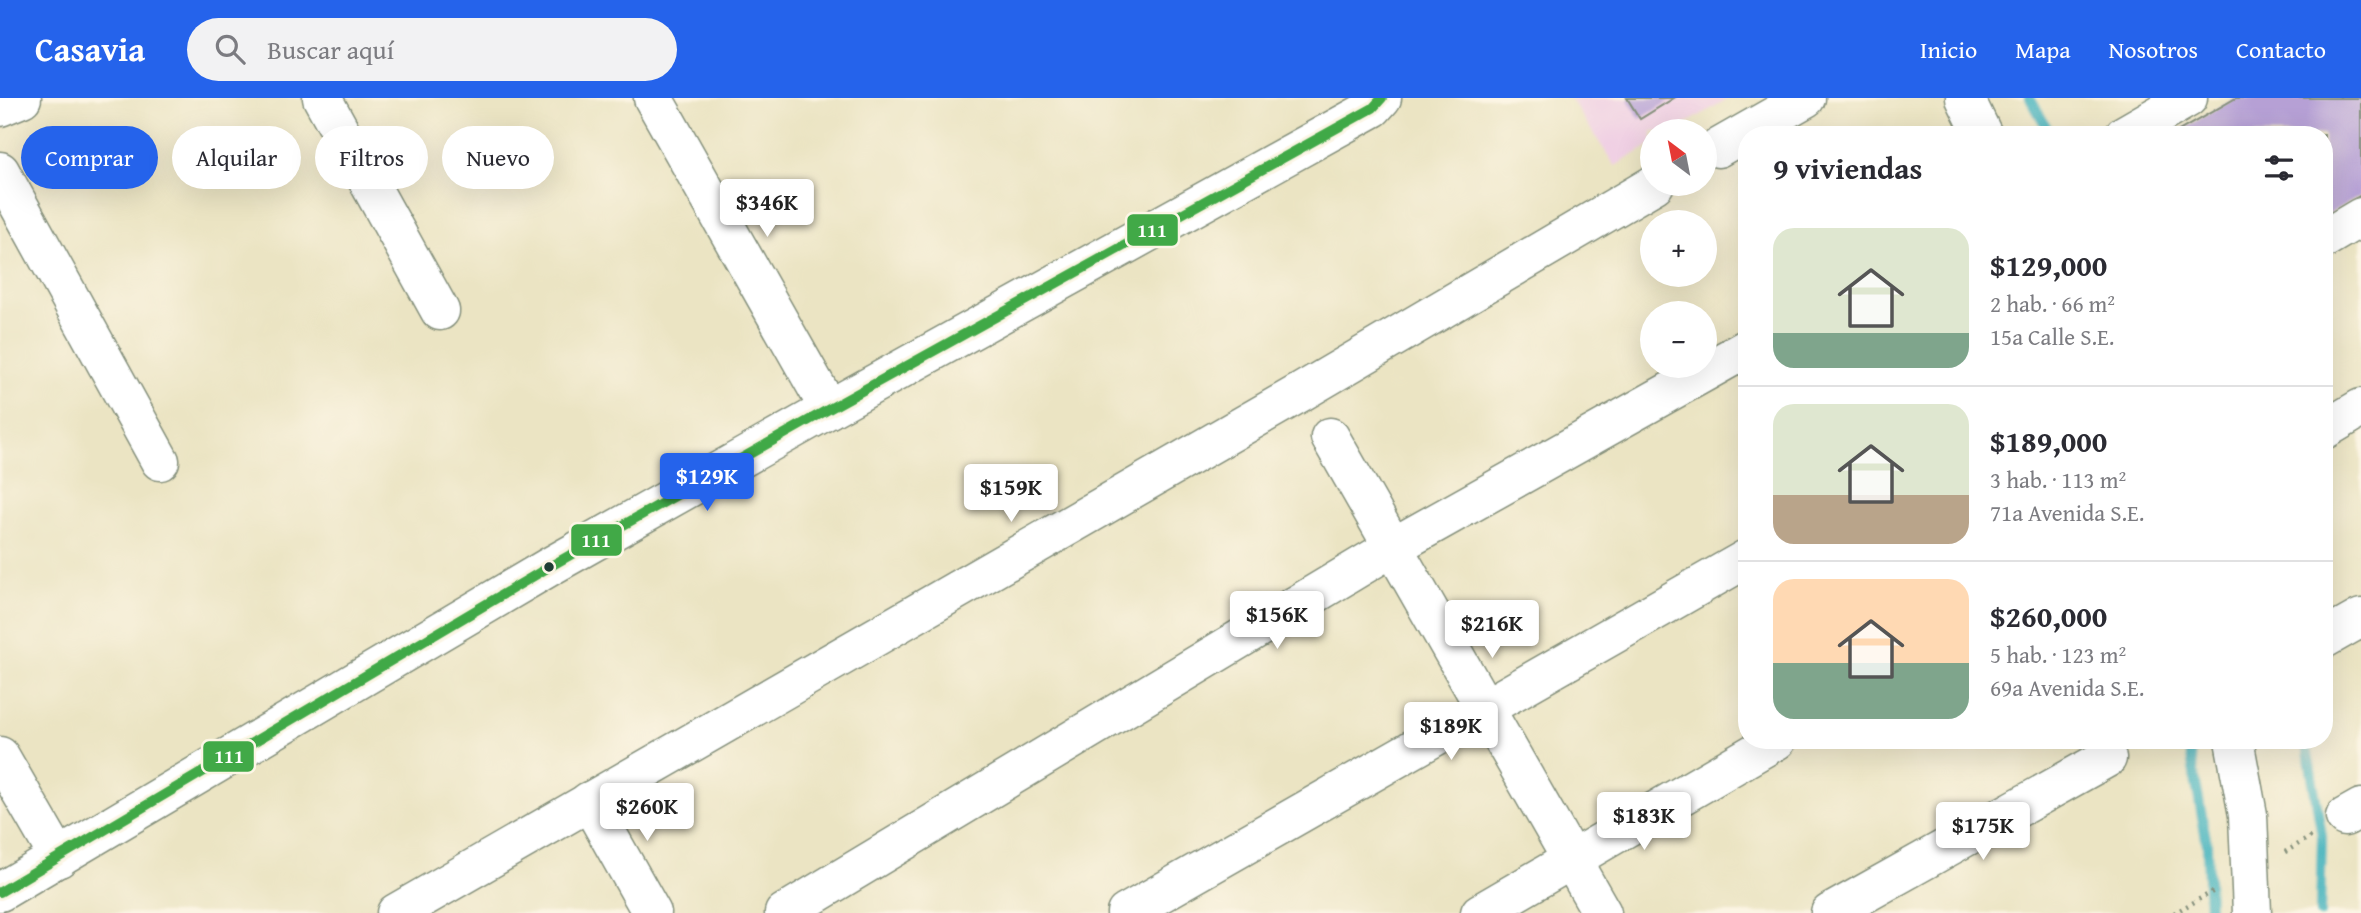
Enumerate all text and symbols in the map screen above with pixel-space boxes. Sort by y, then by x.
search box [187,18,677,81]
text: Casavia [35,25,145,73]
icon: search [211,30,249,68]
text: Buscar aquí [267,30,394,69]
text: Inicio [1920,32,1977,67]
text: Mapa [2015,32,2071,67]
text: Nosotros [2109,32,2198,67]
text: Contacto [2236,32,2326,67]
north arrow [1640,119,1717,196]
map controls [1640,119,1717,378]
chip: Comprar [21,126,158,189]
chip: Alquilar [172,126,301,189]
chip: Filtros [315,126,428,189]
chip: Nuevo [442,126,554,189]
text: 9 viviendas [1773,146,1922,190]
icon: filters [2260,149,2298,187]
pin: $346K [718,180,816,239]
text: $346K [736,185,798,218]
button: + [1640,210,1717,287]
line badge: 111 [1126,213,1179,247]
text: 111 [1137,216,1167,244]
text: $129,000 [1990,243,2107,287]
icon: home [1829,256,1913,340]
text: 2 hab. · 66 m² [1990,287,2115,320]
button: − [1640,301,1717,378]
text: 15a Calle S.E. [1990,320,2114,353]
text: $189,000 [1990,419,2107,463]
icon: home [1829,432,1913,516]
pin: $129K [658,454,756,513]
text: $129K [676,459,738,492]
text: 3 hab. · 113 m² [1990,463,2126,496]
pin: $159K [962,464,1060,524]
text: $159K [980,470,1042,503]
text: 71a Avenida S.E. [1990,496,2144,529]
line badge: 111 [570,523,623,557]
text: 111 [581,526,611,554]
unlabelled marker [542,560,556,574]
pin: $156K [1228,592,1326,651]
text: $260,000 [1990,594,2107,638]
text: $156K [1246,597,1308,630]
pin: $216K [1443,601,1541,660]
text: $216K [1461,606,1523,639]
icon: home [1829,607,1913,691]
text: 5 hab. · 123 m² [1990,638,2126,671]
text: 69a Avenida S.E. [1990,671,2144,704]
pin: $189K [1402,702,1500,762]
text: $189K [1420,708,1482,741]
line badge: 111 [202,740,255,773]
text: 111 [214,742,244,770]
pin: $260K [598,784,696,843]
text: $260K [616,789,678,822]
pin: $183K [1595,792,1693,852]
text: $183K [1613,798,1675,831]
pin: $175K [1934,802,2032,862]
text: $175K [1952,808,2014,841]

